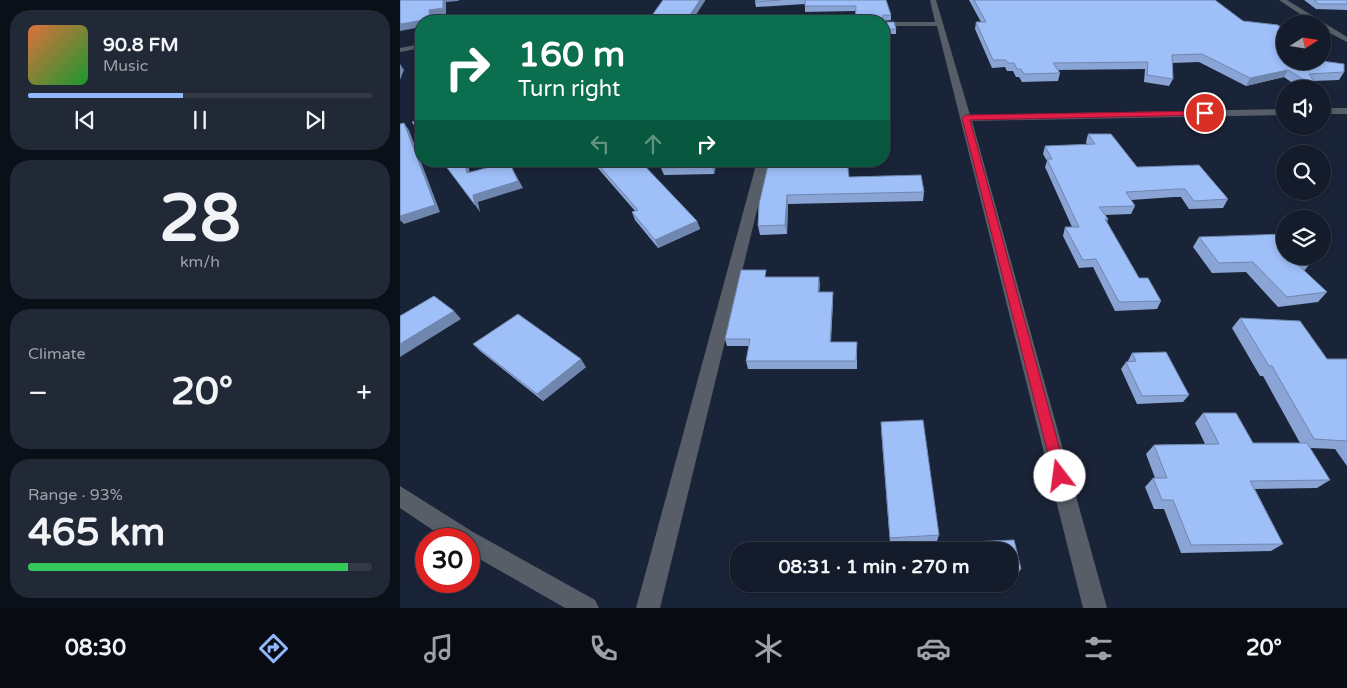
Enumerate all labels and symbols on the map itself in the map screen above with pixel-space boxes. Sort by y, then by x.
north arrow [1276,15,1331,70]
pin [1184,92,1226,134]
position arrow [1033,449,1085,501]
speed limit sign: 30 [415,528,480,593]

